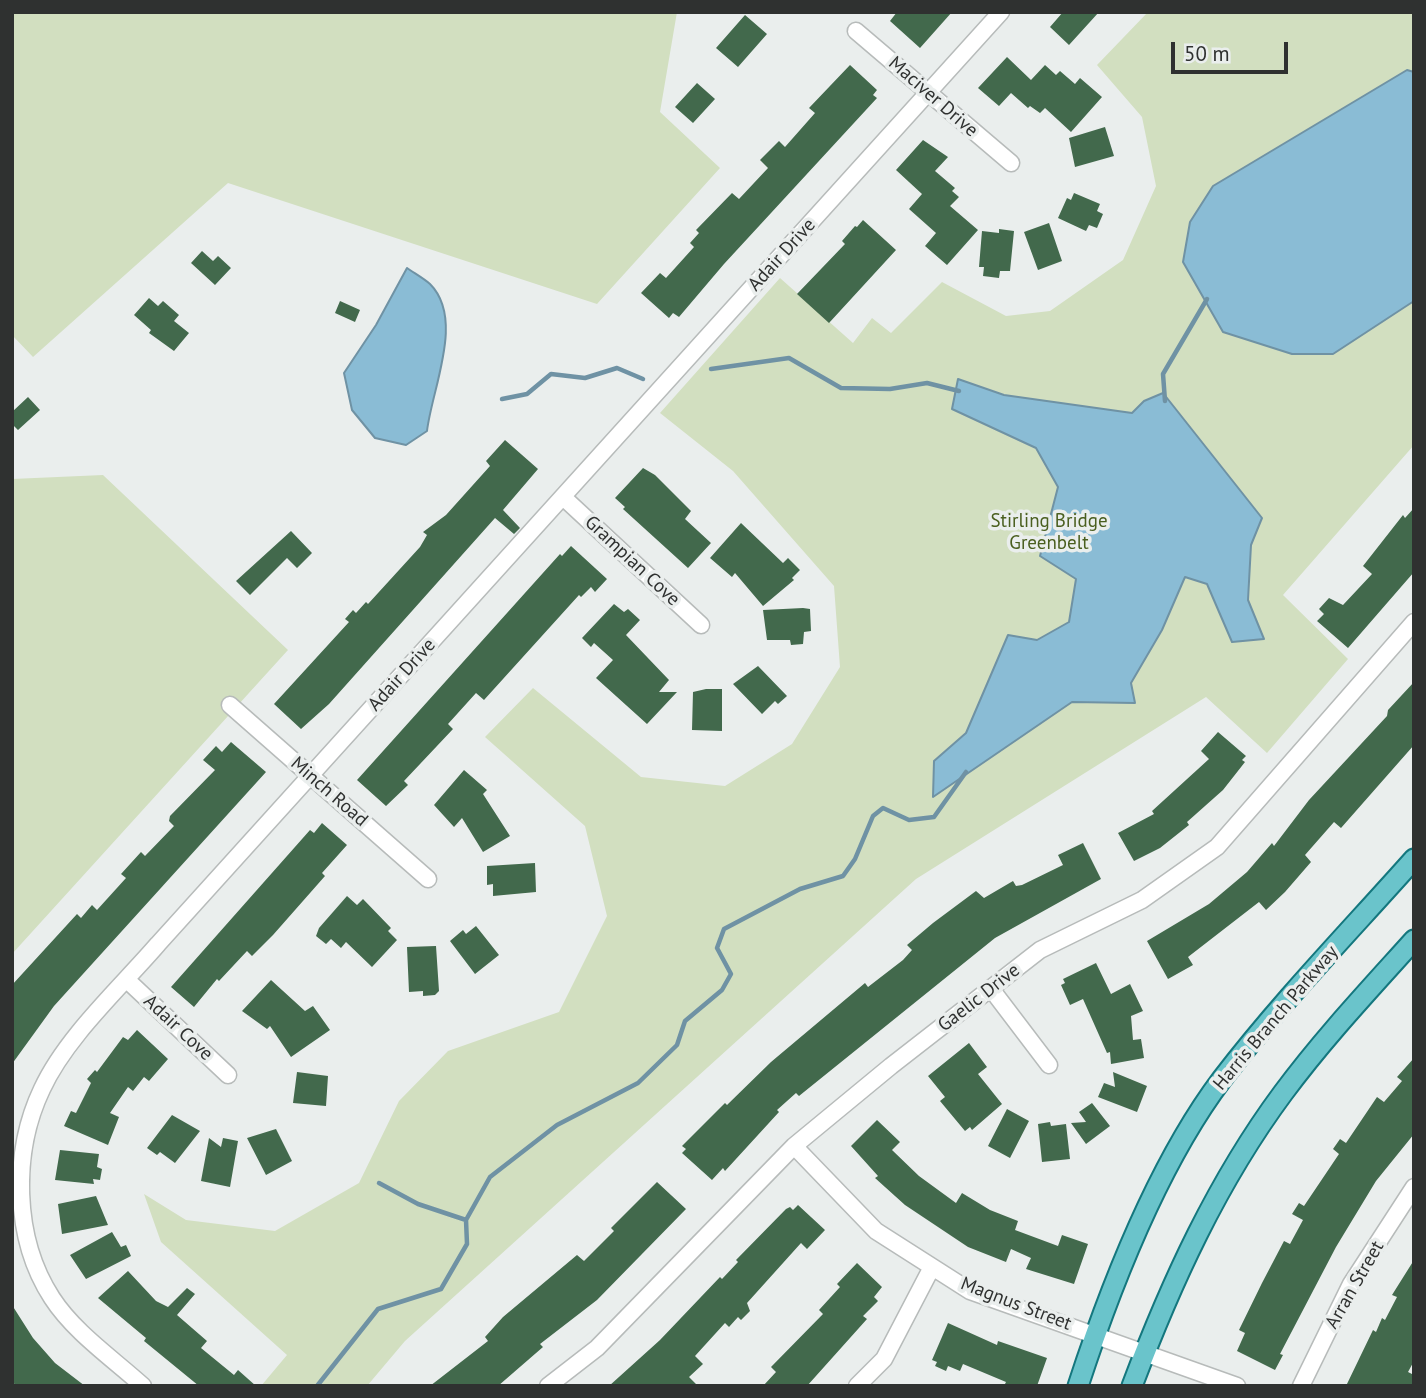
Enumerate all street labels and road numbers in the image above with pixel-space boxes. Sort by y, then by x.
street label: Maciver Drive [884,52,982,142]
street label: Adair Drive [743,214,821,296]
street label: Grampian Cove [580,511,684,611]
street label: Adair Drive [363,634,441,716]
street label: Minch Road [286,752,372,832]
street label: Harris Branch Parkway [1209,941,1343,1095]
street label: Gaelic Drive [934,959,1024,1037]
street label: Adair Cove [139,990,217,1066]
street label: Arran Street [1321,1237,1389,1333]
street label: Magnus Street [957,1272,1075,1336]

